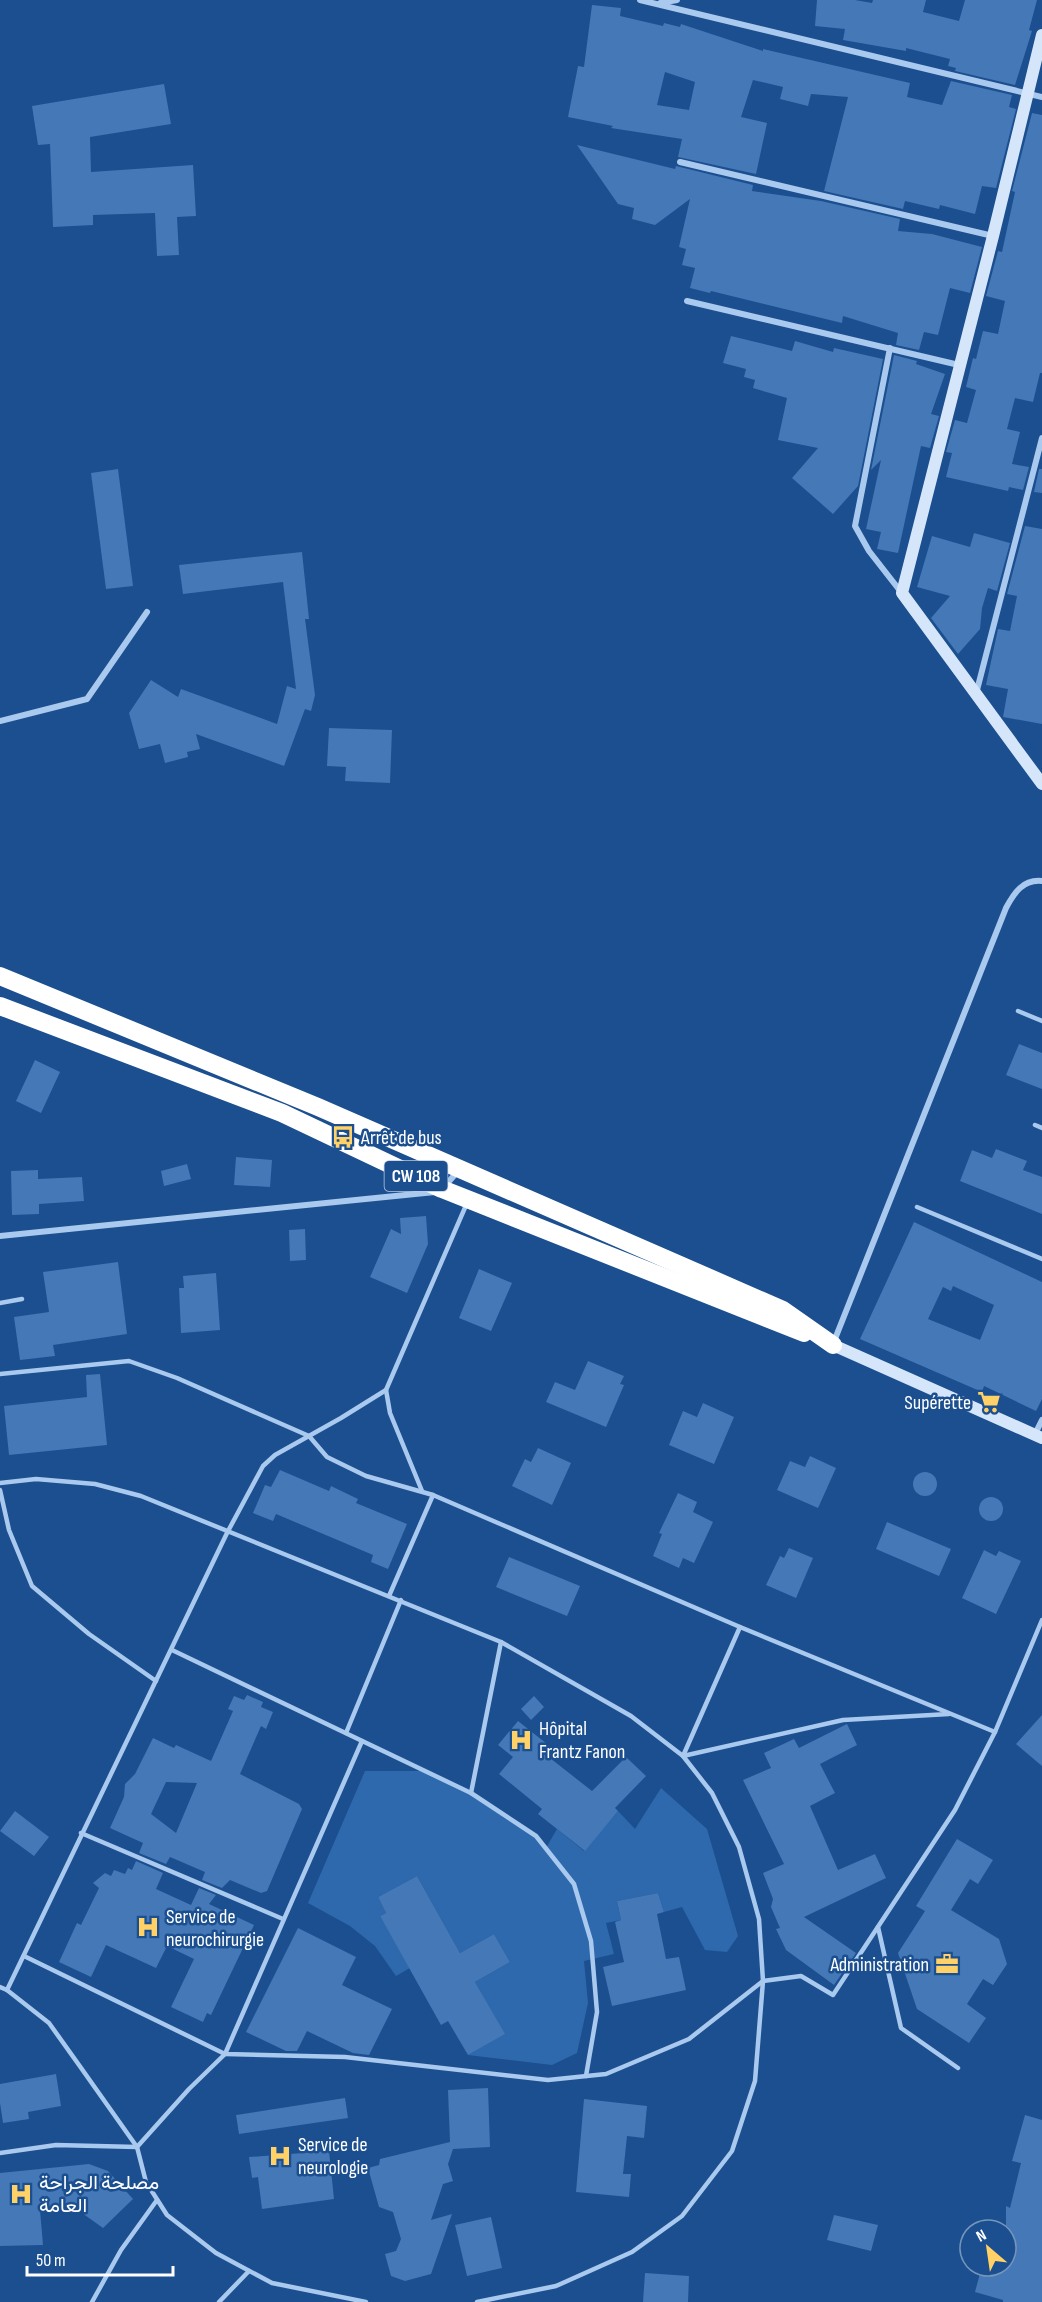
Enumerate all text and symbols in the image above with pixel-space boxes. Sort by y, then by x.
bus stop icon: Arrêt de bus [330,1124,356,1150]
place label: Arrêt de bus [360,1126,442,1150]
road number: CW 108 [384,1161,448,1191]
supermarket icon: Supérette [976,1389,1002,1415]
place label: Supérette [904,1391,971,1415]
place label: Hôpital Frantz Fanon [539,1717,625,1764]
hospital icon: Hôpital Frantz Fanon [508,1727,534,1753]
place label: Service de neurochirurgie [166,1905,264,1952]
hospital icon: Service de neurochirurgie [135,1914,161,1940]
office icon: Administration [934,1951,960,1977]
place label: Administration [829,1953,929,1977]
place label: Service de neurologie [298,2133,368,2180]
hospital icon: Service de neurologie [267,2143,293,2169]
place label: مصلحة الجراحة العامة [39,2171,159,2218]
hospital icon: مصلحة الجراحة العامة [8,2181,34,2207]
north arrow [958,2218,1018,2278]
text: N [973,2226,990,2247]
scale bar [27,2239,172,2277]
text: 50 m [36,2250,66,2271]

